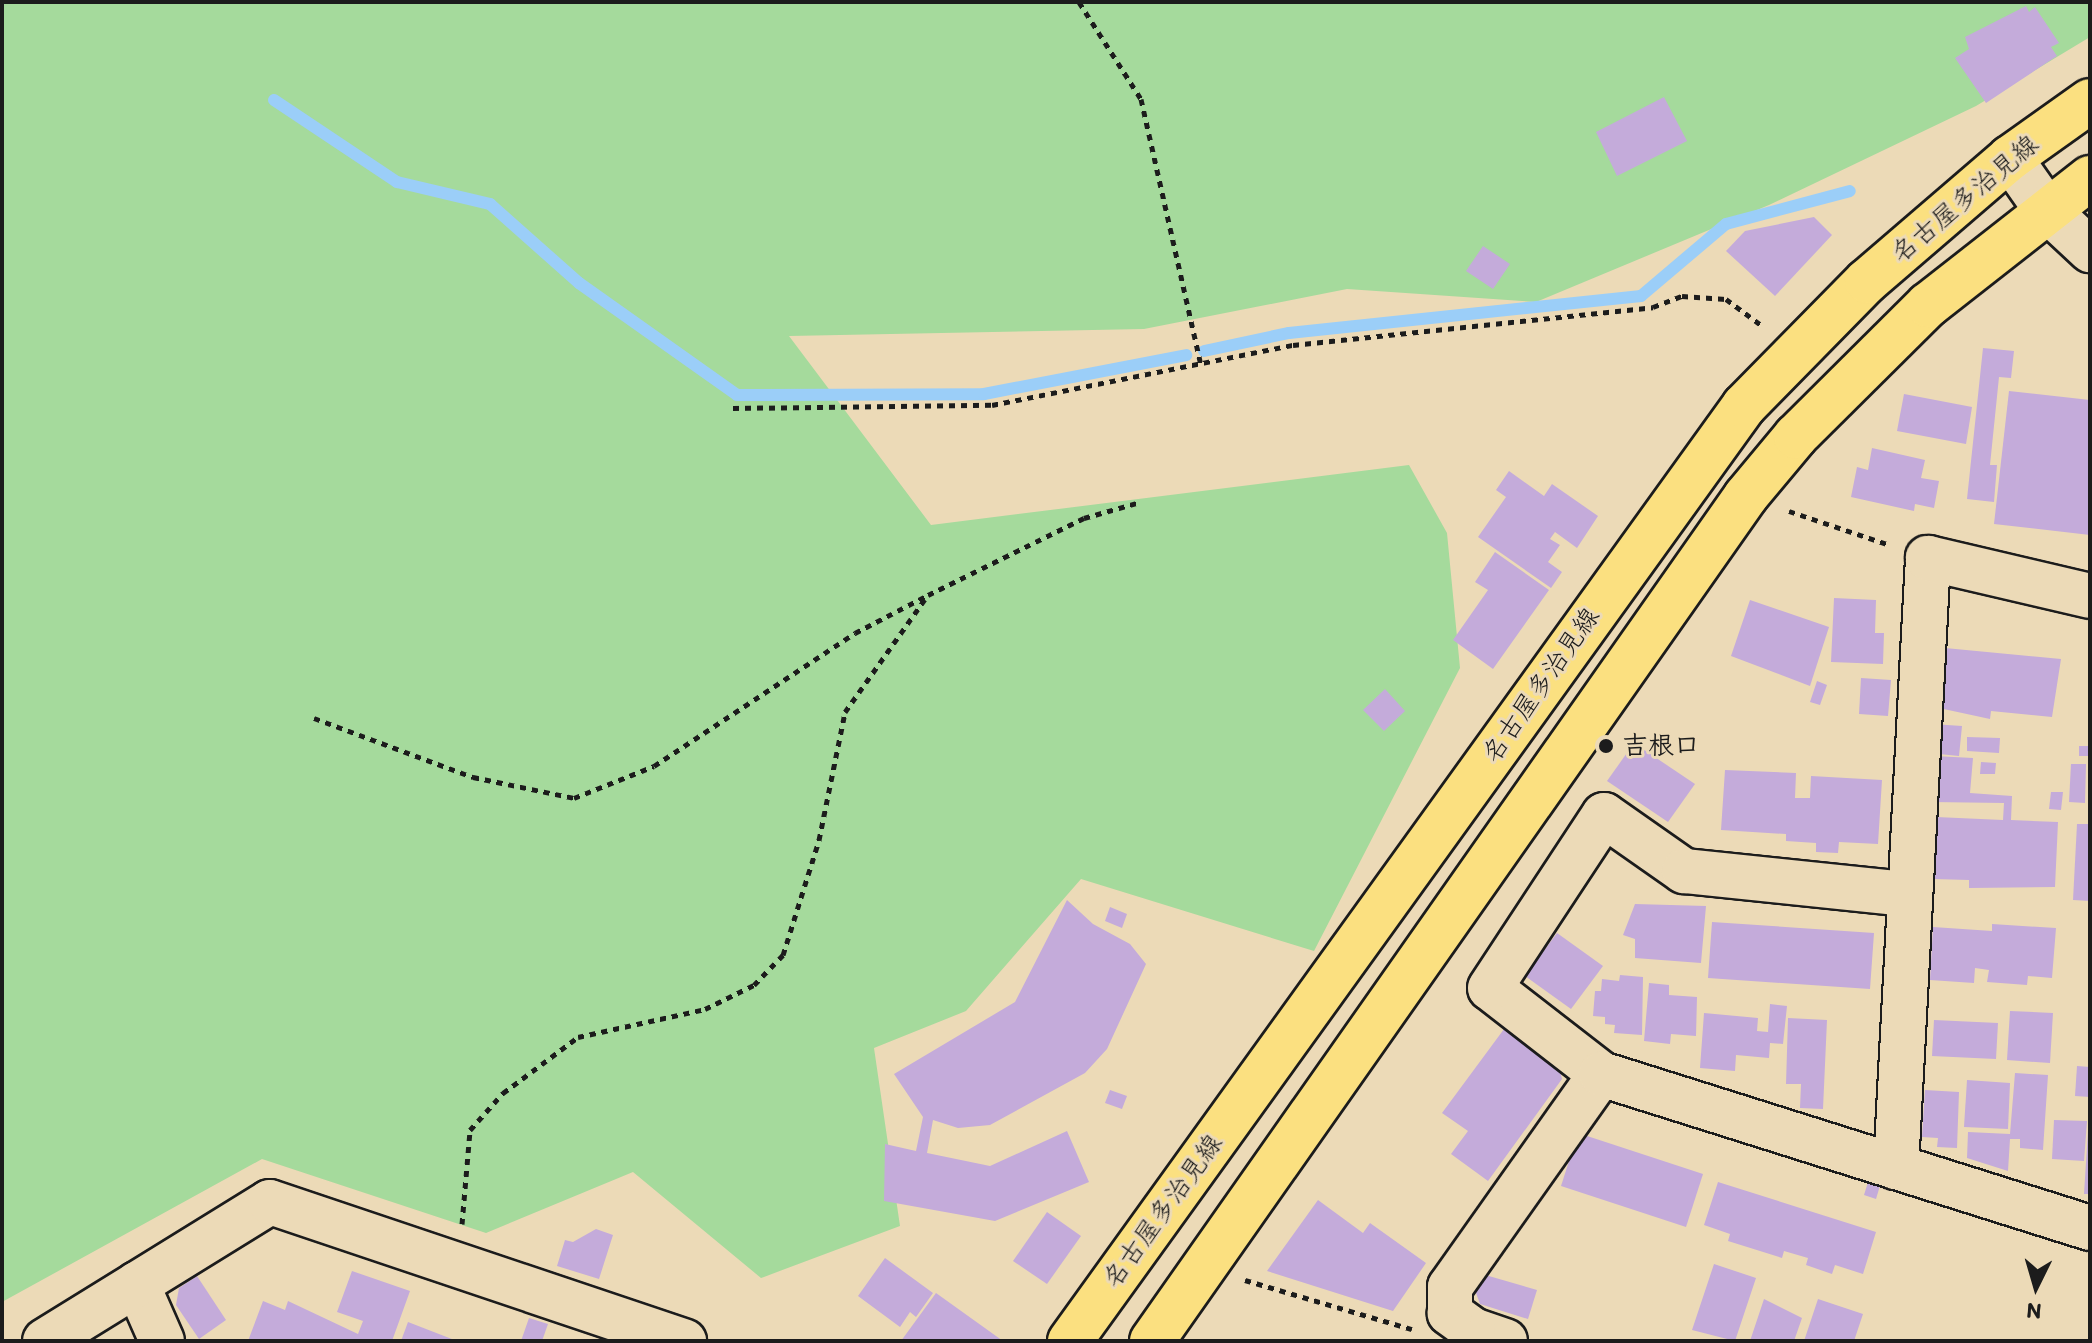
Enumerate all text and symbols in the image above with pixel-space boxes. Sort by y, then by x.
street label: 名古屋多治見線 [1885,129,2045,269]
street label: 名古屋多治見線 [1476,602,1606,768]
place label: 吉根口 [1622,730,1700,762]
marker: 吉根口 [1597,737,1615,755]
street label: 名古屋多治見線 [1097,1128,1229,1294]
north arrow [1996,1247,2076,1327]
text: N [2025,1297,2042,1326]

